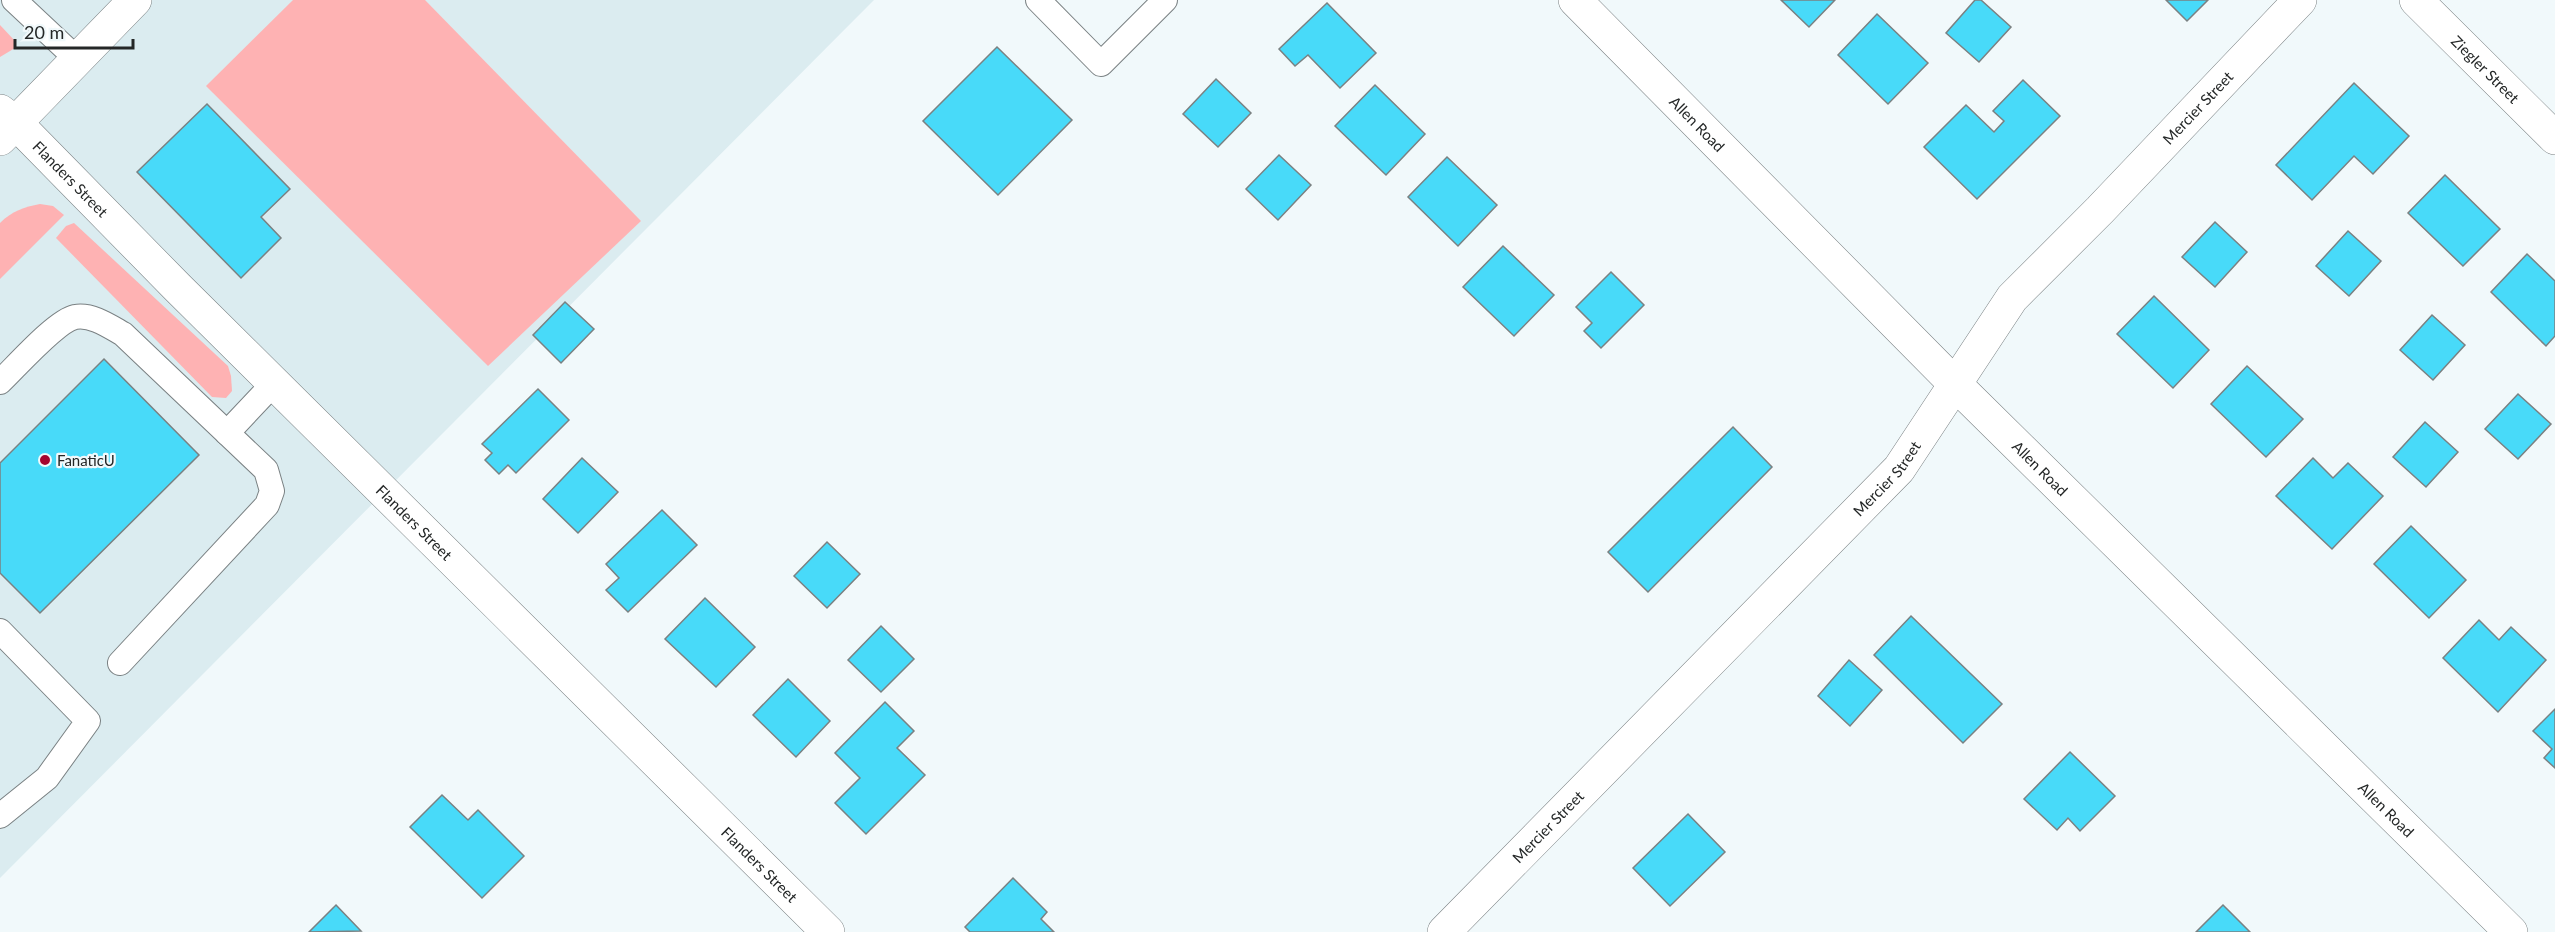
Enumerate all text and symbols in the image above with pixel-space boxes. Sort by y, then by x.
scale bar [15,12,134,50]
text: 20 m [24,21,64,43]
street label: Ziegler Street [2448,32,2524,107]
street label: Mercier Street [2159,67,2237,148]
street label: Allen Road [1666,92,1729,155]
street label: Flanders Street [29,137,112,221]
street label: Mercier Street [1849,437,1924,520]
street label: Allen Road [2009,437,2072,499]
place label: FanaticU [57,451,115,469]
marker: FanaticU [38,453,52,467]
street label: Flanders Street [373,481,456,564]
street label: Allen Road [2355,778,2418,840]
street label: Mercier Street [1508,786,1588,866]
street label: Flanders Street [718,823,802,906]

